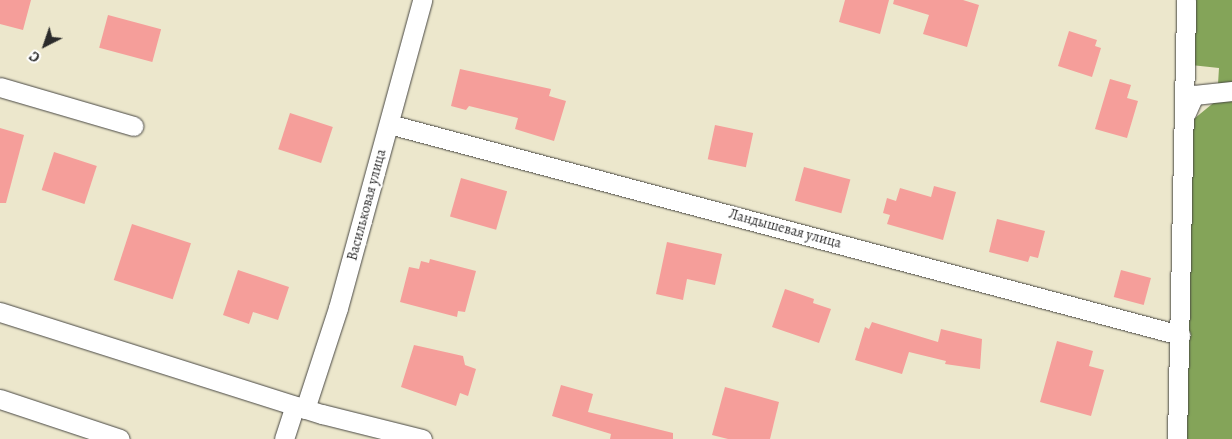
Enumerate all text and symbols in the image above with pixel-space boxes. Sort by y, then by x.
north arrow [20,20,70,70]
text: С [25,47,44,67]
street label: Васильковая улица [344,147,390,263]
street label: Ландышевая улица [727,206,843,252]

